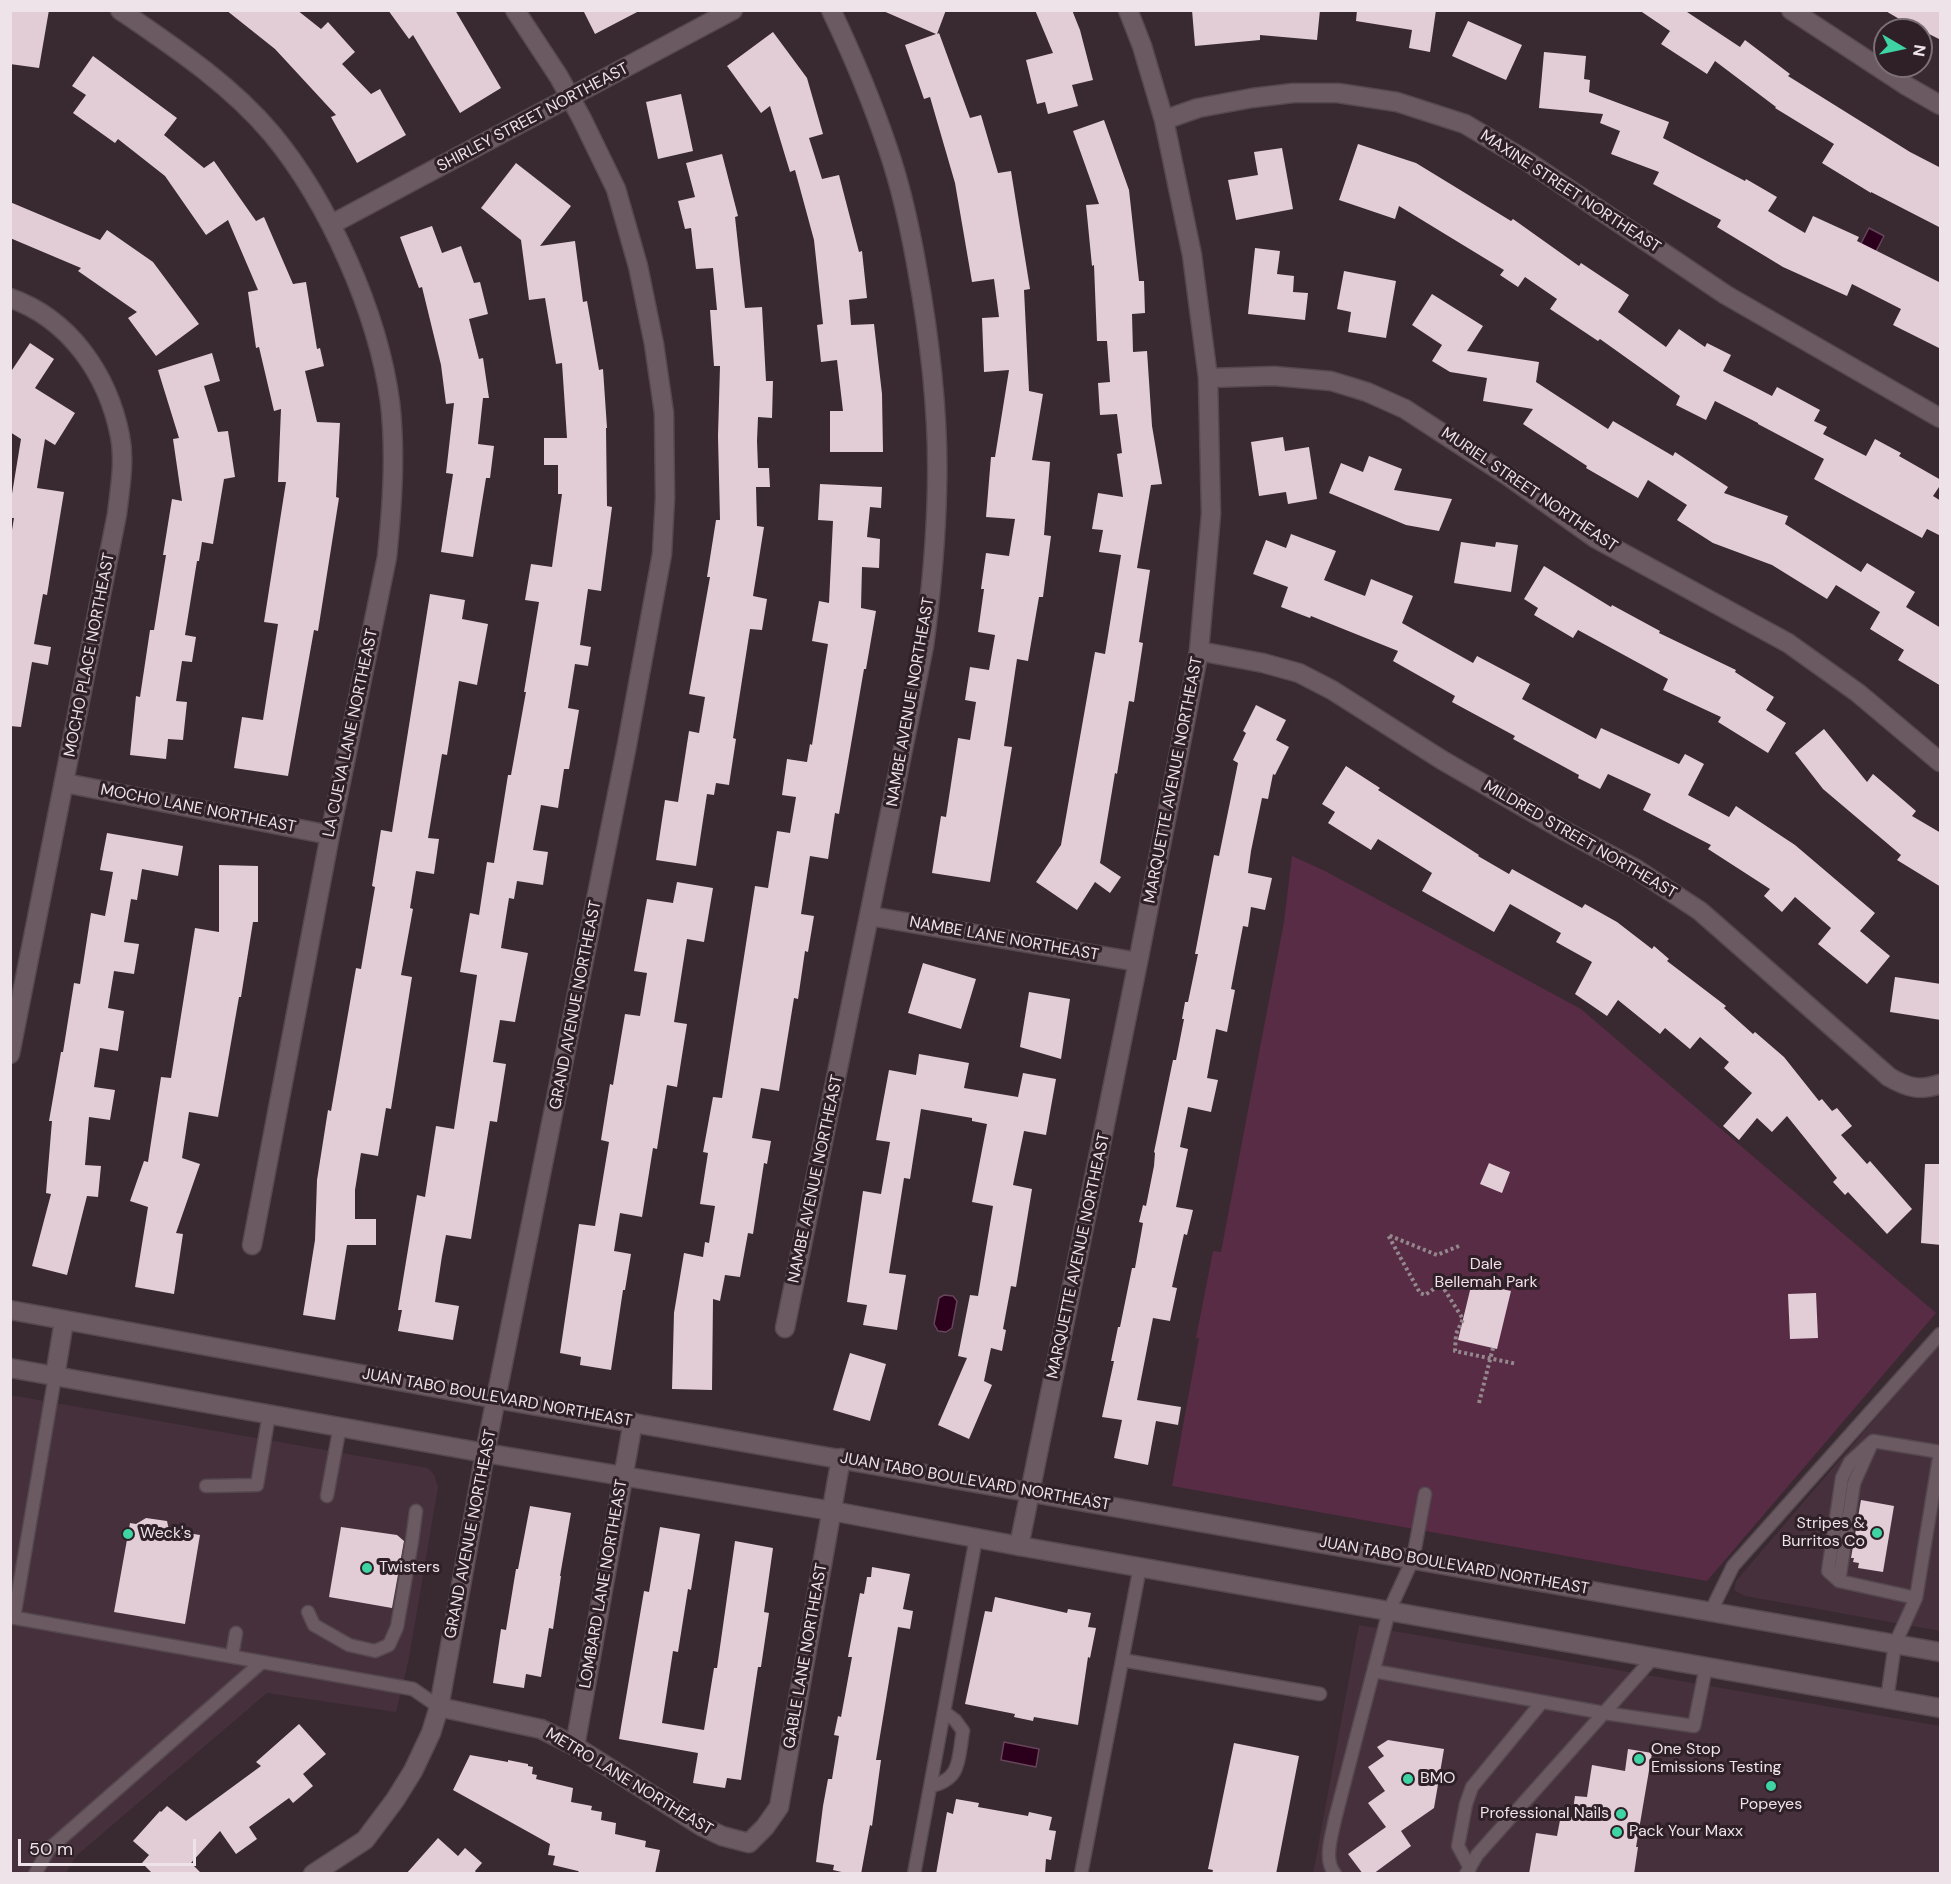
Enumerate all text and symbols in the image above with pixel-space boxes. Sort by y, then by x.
north arrow [1873,18,1933,78]
text: N [1908,43,1931,58]
street label: SHIRLEY STREET NORTHEAST [434,59,632,177]
street label: MAXINE STREET NORTHEAST [1476,126,1664,258]
street label: MURIEL STREET NORTHEAST [1437,424,1621,556]
street label: MOCHO PLACE NORTHEAST [61,551,119,759]
street label: NAMBE AVENUE NORTHEAST [883,596,939,808]
street label: LA CUEVA LANE NORTHEAST [320,627,382,839]
street label: MARQUETTE AVENUE NORTHEAST [1141,655,1207,905]
street label: MILDRED STREET NORTHEAST [1480,777,1680,903]
street label: MOCHO LANE NORTHEAST [99,781,297,837]
street label: GRAND AVENUE NORTHEAST [546,899,606,1111]
street label: NAMBE LANE NORTHEAST [908,913,1100,965]
street label: NAMBE AVENUE NORTHEAST [785,1073,847,1285]
street label: MARQUETTE AVENUE NORTHEAST [1044,1131,1114,1381]
park label: Dale Bellemah Park [1435,1255,1537,1293]
street label: JUAN TABO BOULEVARD NORTHEAST [361,1365,633,1431]
street label: GRAND AVENUE NORTHEAST [441,1428,501,1640]
street label: JUAN TABO BOULEVARD NORTHEAST [839,1449,1111,1515]
street label: LOMBARD LANE NORTHEAST [576,1478,632,1690]
place label: Stripes & Burritos Co [1782,1514,1865,1552]
place label: Weck's [140,1524,192,1544]
marker: Stripes & Burritos Co [1870,1526,1884,1540]
marker: Weck's [121,1527,135,1541]
street label: JUAN TABO BOULEVARD NORTHEAST [1318,1533,1590,1599]
place label: Twisters [379,1558,440,1578]
marker: Twisters [360,1561,374,1575]
street label: GABLE LANE NORTHEAST [780,1562,832,1750]
street label: METRO LANE NORTHEAST [542,1724,716,1840]
place label: One Stop Emissions Testing [1651,1740,1782,1778]
marker: One Stop Emissions Testing [1632,1752,1646,1766]
place label: BMO [1420,1769,1455,1789]
marker: BMO [1401,1772,1415,1786]
marker: Popeyes [1764,1779,1778,1793]
place label: Popeyes [1740,1795,1802,1815]
place label: Professional Nails [1480,1804,1609,1824]
marker: Professional Nails [1614,1807,1628,1821]
place label: Pack Your Maxx [1629,1822,1743,1842]
marker: Pack Your Maxx [1610,1825,1624,1839]
scale bar [21,1827,200,1865]
text: 50 m [29,1837,73,1861]

